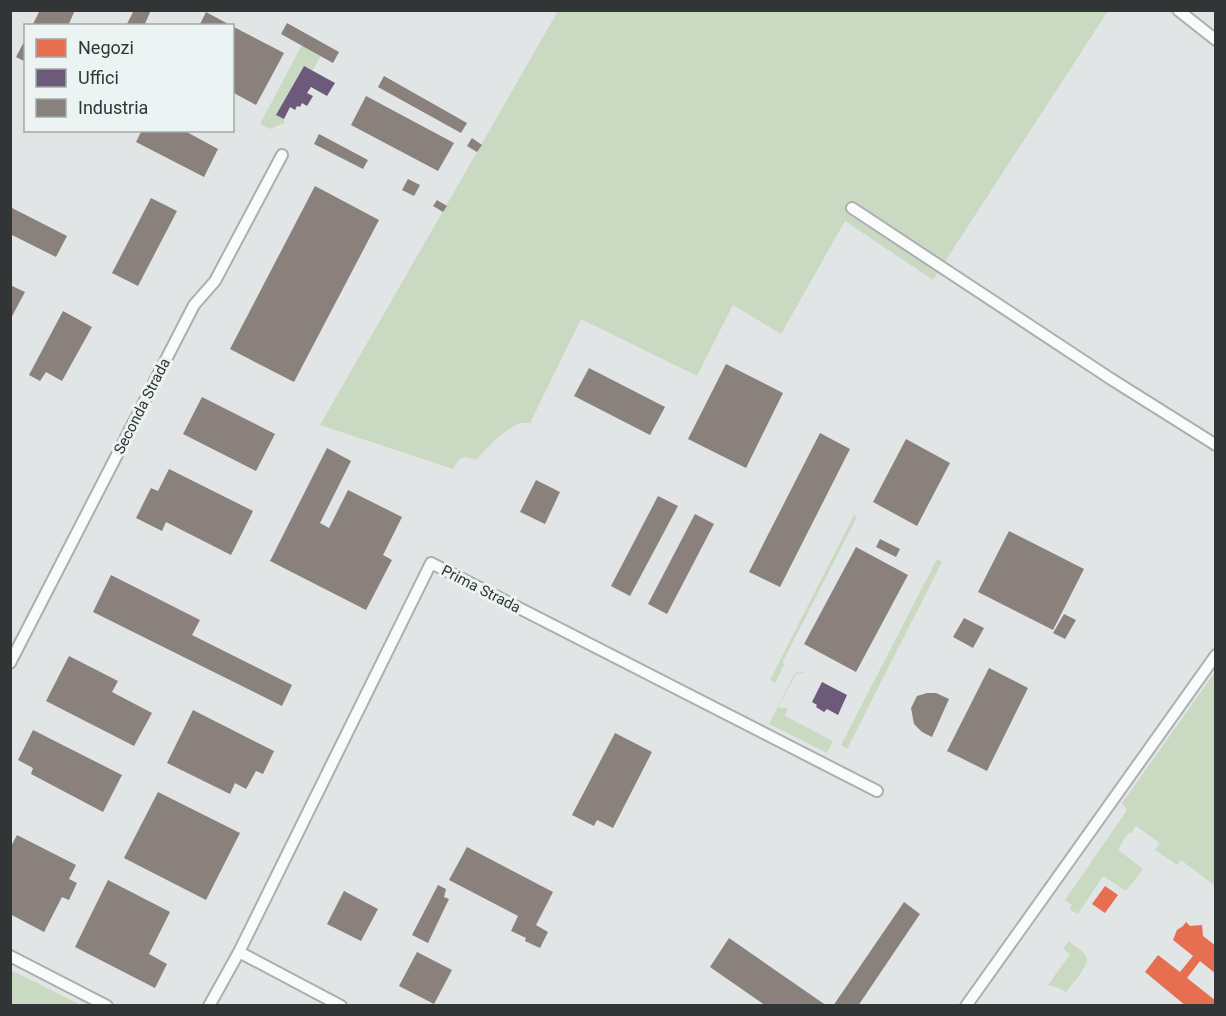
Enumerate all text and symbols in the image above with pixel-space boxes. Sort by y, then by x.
legend [24,24,234,132]
text: Negozi [78,37,134,58]
text: Uffici [78,67,119,88]
text: Industria [78,97,148,118]
street label: Seconda Strada [110,355,174,457]
street label: Prima Strada [438,561,524,617]

